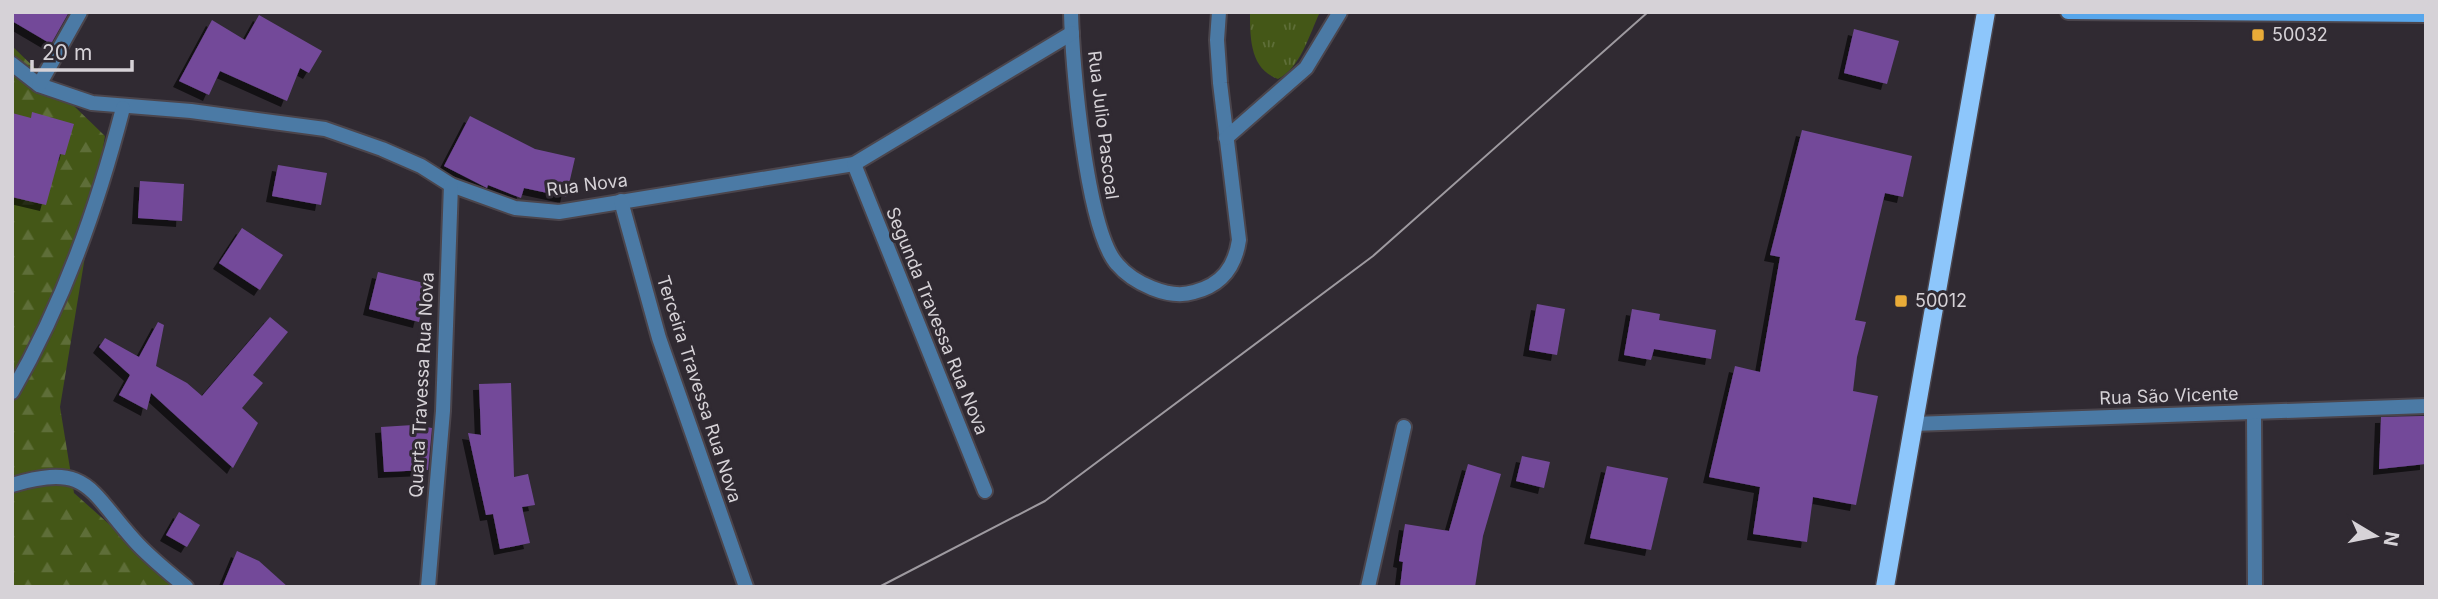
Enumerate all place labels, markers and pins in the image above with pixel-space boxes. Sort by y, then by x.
place label: 50032 [2272,24,2328,45]
marker: 50032 [2250,27,2266,43]
place label: 50012 [1915,290,1967,311]
marker: 50012 [1893,293,1909,309]

